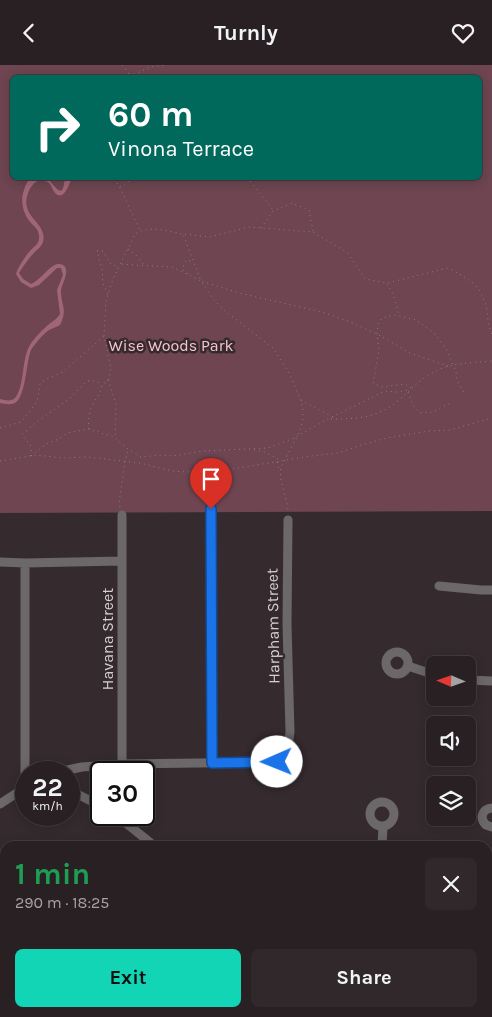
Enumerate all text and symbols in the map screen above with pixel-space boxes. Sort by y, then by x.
icon: back [15,19,43,47]
icon: heart [449,19,477,47]
text: Turnly [214,20,278,46]
text: 60 m [108,94,193,135]
icon: right [25,95,90,160]
text: Vinona Terrace [108,136,254,162]
park label: Wise Woods Park [109,336,233,355]
pin [190,458,232,509]
icon: arrive [197,465,225,493]
street label: Harpham Street [262,568,284,684]
street label: Havana Street [98,588,117,690]
north arrow [426,656,476,706]
map controls [426,656,476,826]
button: sound [426,716,476,766]
position arrow [250,735,302,787]
speed limit sign: 30 [90,761,155,826]
text: 22 [32,773,63,802]
button: layers [426,776,476,826]
text: km/h [32,799,63,813]
text: 1 min [15,856,90,892]
button: close [425,858,477,910]
text: 290 m · 18:25 [15,893,109,912]
button: Exit [15,949,241,1007]
button: Share [251,949,477,1007]

